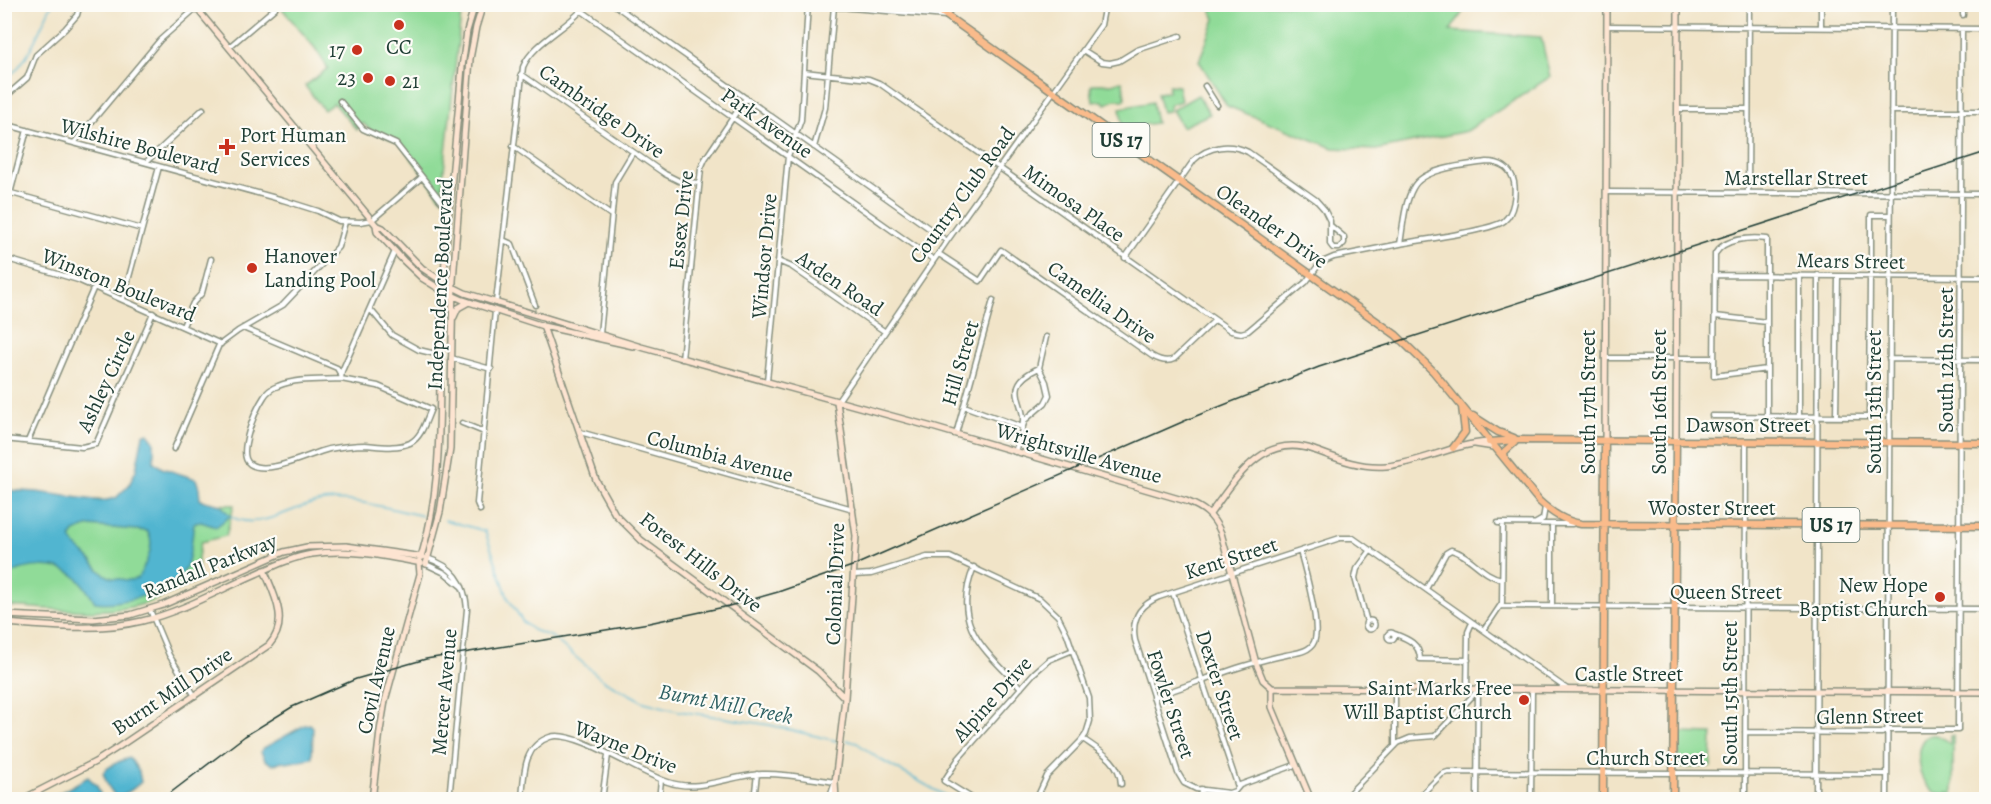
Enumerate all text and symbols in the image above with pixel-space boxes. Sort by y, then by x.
marker: CC [392,18,406,32]
place label: CC [386,33,412,61]
place label: 17 [329,36,345,64]
marker: 17 [350,43,364,57]
street label: Cambridge Drive [534,57,670,165]
place label: 23 [337,64,356,92]
place label: 21 [402,67,419,95]
marker: 23 [361,71,375,85]
marker: 21 [383,74,397,88]
street label: Park Avenue [716,81,818,165]
street label: Wilshire Boulevard [57,111,223,181]
street label: Country Club Road [903,120,1022,269]
place label: Port Human Services [240,121,346,173]
road number: US 17 [1092,123,1150,157]
marker: Port Human Services [218,138,236,156]
street label: Mimosa Place [1018,158,1130,248]
street label: Marstellar Street [1724,164,1868,192]
street label: Essex Drive [662,169,700,271]
street label: Independence Boulevard [420,176,460,391]
street label: Oleander Drive [1211,177,1333,275]
street label: Windsor Drive [744,192,783,321]
street label: Winston Boulevard [37,241,201,329]
place label: Hanover Landing Pool [264,242,376,294]
street label: Arden Road [790,243,890,323]
street label: Mears Street [1796,246,1906,276]
street label: Camellia Drive [1042,254,1162,350]
marker: Hanover Landing Pool [245,261,259,275]
street label: South 12th Street [1932,287,1960,433]
street label: Hill Street [934,317,986,409]
street label: Ashley Circle [70,325,142,438]
street label: South 16th Street [1645,329,1673,475]
street label: South 17th Street [1574,330,1602,474]
street label: South 13th Street [1860,330,1888,474]
street label: Dawson Street [1685,411,1811,439]
street label: Wrightsville Avenue [992,416,1165,490]
street label: Columbia Avenue [644,423,796,489]
street label: Wooster Street [1647,494,1776,522]
street label: Forest Hills Drive [634,505,768,619]
road number: US 17 [1802,508,1860,542]
street label: Colonial Drive [819,522,851,646]
street label: Randall Parkway [139,526,282,606]
street label: Kent Street [1181,530,1281,586]
place label: New Hope Baptist Church [1799,571,1928,623]
street label: Queen Street [1670,578,1782,606]
marker: New Hope Baptist Church [1933,590,1947,604]
street label: South 15th Street [1716,620,1744,765]
street label: Covil Avenue [350,623,402,737]
street label: Mercer Avenue [425,627,463,757]
street label: Dexter Street [1189,627,1251,744]
street label: Burnt Mill Drive [106,640,238,742]
street label: Fowler Street [1140,646,1202,762]
street label: Alpine Drive [945,650,1038,749]
street label: Castle Street [1575,660,1683,688]
place label: Saint Marks Free Will Baptist Church [1342,674,1512,726]
water label: Burnt Mill Creek [656,676,796,732]
marker: Saint Marks Free Will Baptist Church [1517,693,1531,707]
street label: Glenn Street [1816,701,1924,731]
street label: Wayne Drive [569,713,682,780]
street label: Church Street [1586,744,1706,772]

